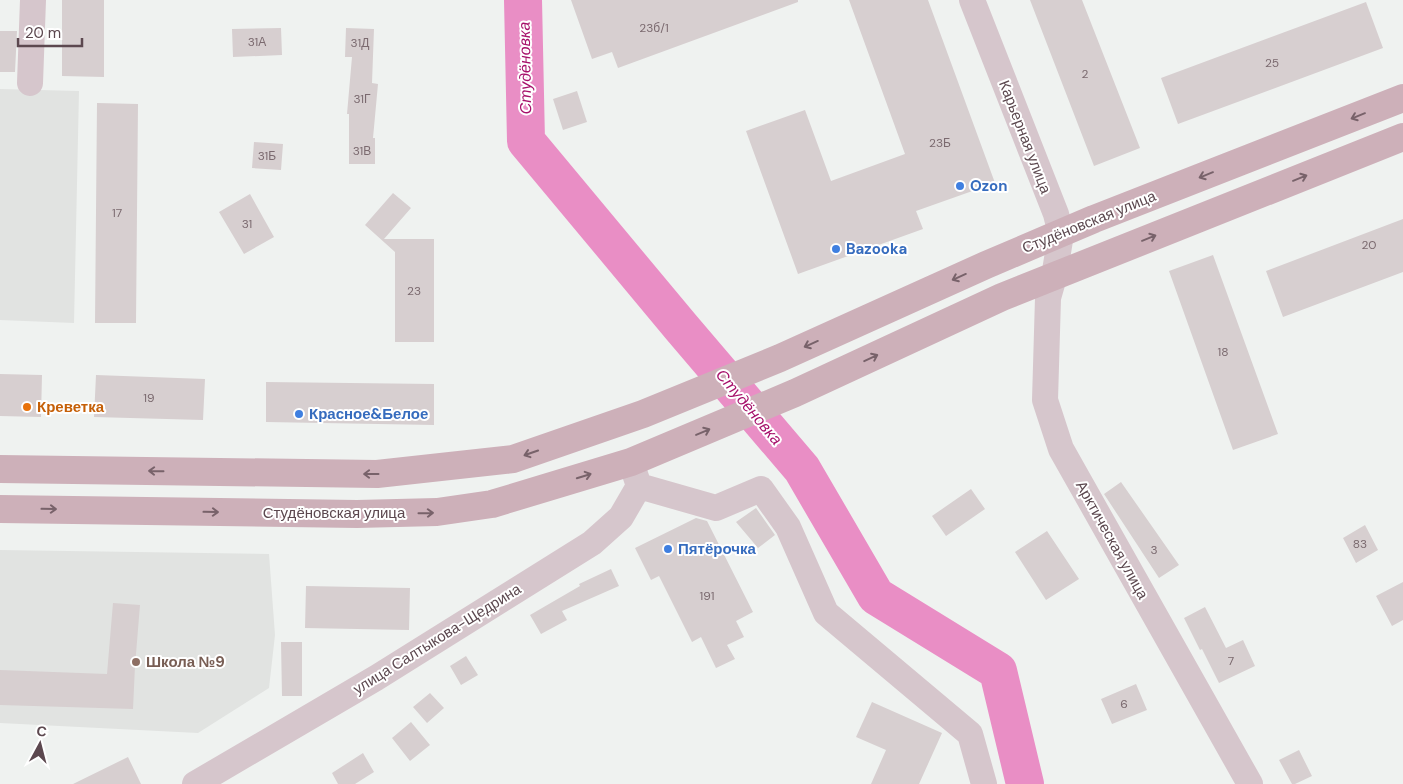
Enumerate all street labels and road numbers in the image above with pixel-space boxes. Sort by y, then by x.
street label: Карьерная улица [994,77,1056,197]
street label: Студёновская улица [1019,186,1159,258]
street label: Арктическая улица [1071,477,1153,603]
street label: Студёновская улица [263,503,406,523]
street label: улица Салтыкова-Щедрина [349,579,525,699]

